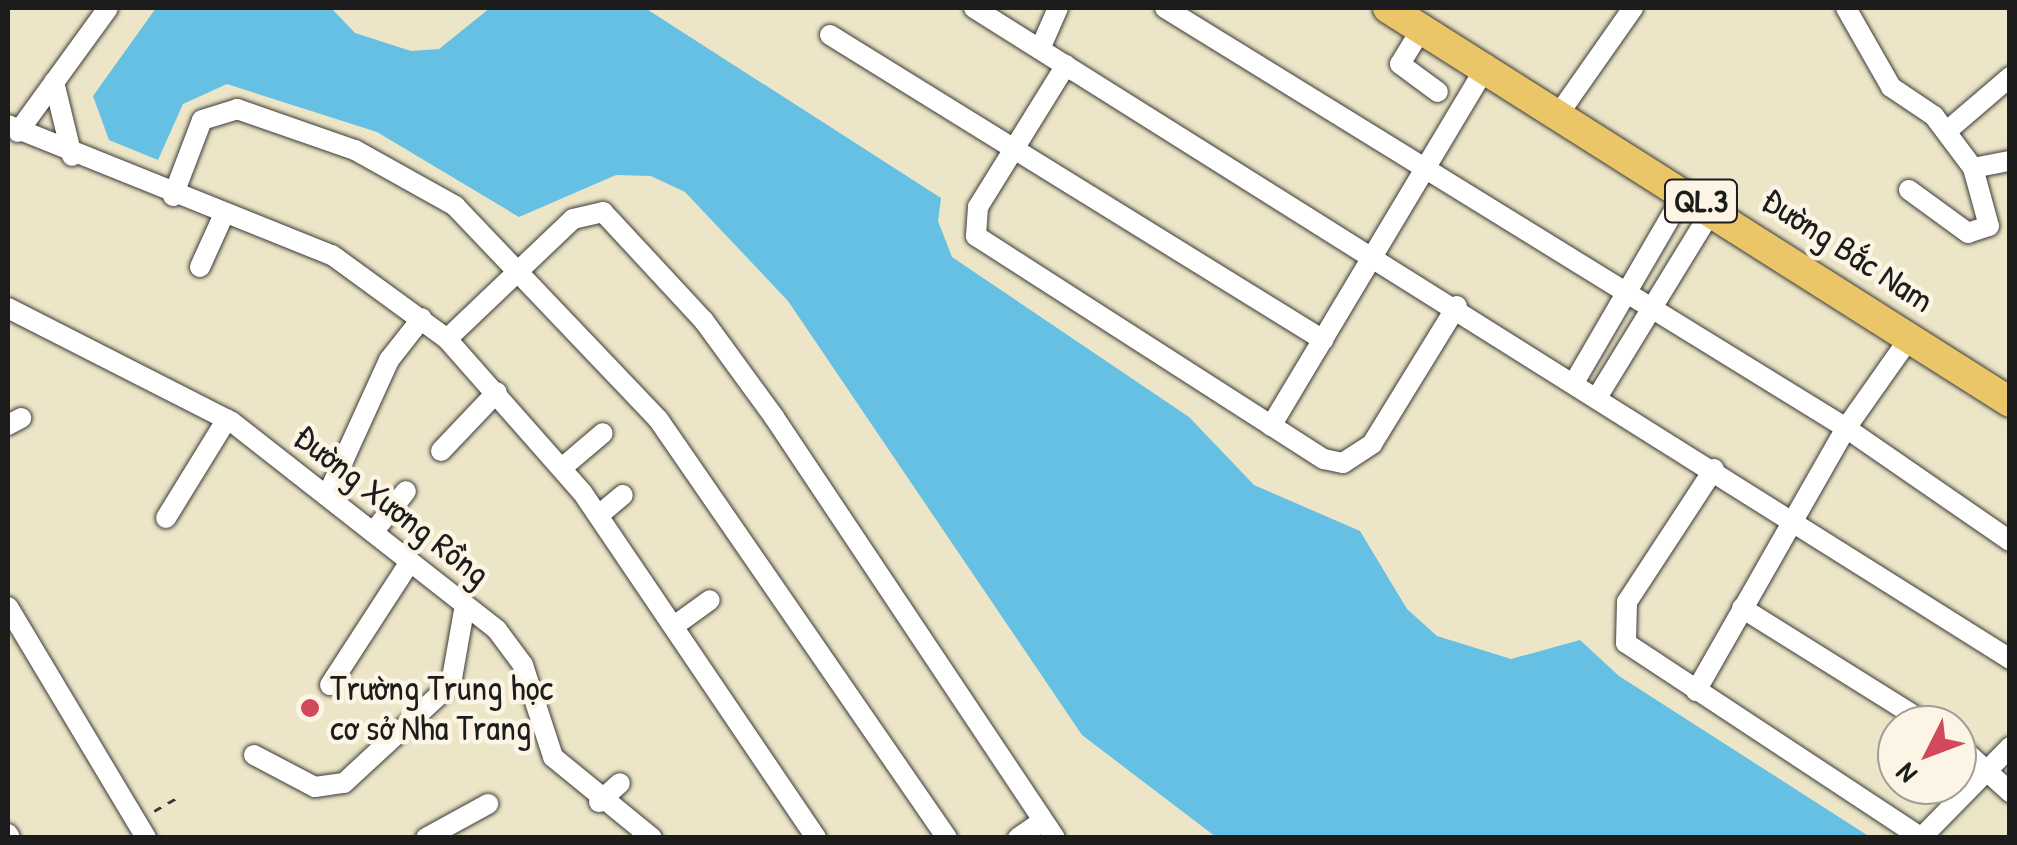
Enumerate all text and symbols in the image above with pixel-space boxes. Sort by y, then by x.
road number: QL.3 [1664,174,1738,228]
street label: Đường Bắc Nam [1754,179,1942,321]
street label: Đường Xương Rồng [286,416,498,594]
place label: Trường Trung học cơ sở Nha Trang [330,667,553,749]
marker: Trường Trung học cơ sở Nha Trang [299,697,321,719]
north arrow [1877,705,1977,805]
text: N [1887,755,1925,792]

